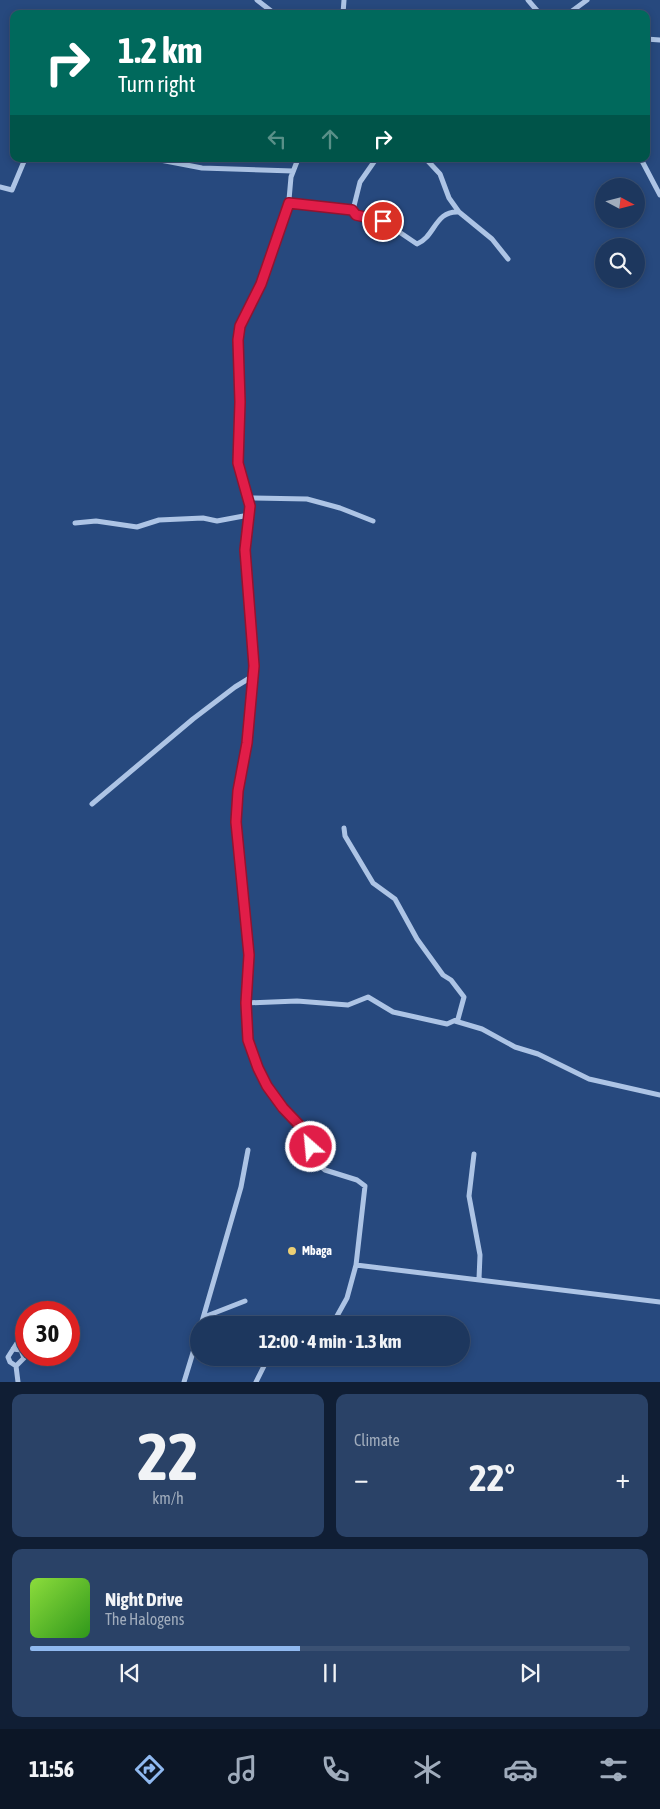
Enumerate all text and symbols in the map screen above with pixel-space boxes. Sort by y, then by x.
icon: right [35,30,100,95]
text: 1.2 km [118,30,203,70]
text: Turn right [118,71,195,97]
icon: left [263,125,291,153]
icon: ahead [316,125,344,153]
icon: right [369,125,397,153]
north arrow [595,178,645,228]
map controls [595,178,645,288]
pin [362,200,404,242]
icon: arrive [369,207,397,235]
button: search [595,238,645,288]
position arrow [284,1120,336,1172]
place label: Mbaga [302,1244,332,1258]
marker: Mbaga [286,1245,298,1257]
speed limit sign: 30 [15,1301,80,1366]
text: 12:00 · 4 min · 1.3 km [259,1330,401,1352]
text: 22 [137,1419,199,1494]
text: Climate [354,1431,400,1449]
text: 22° [469,1456,515,1499]
text: − [354,1462,369,1494]
text: + [615,1462,630,1494]
text: km/h [152,1489,184,1507]
text: Night Drive [105,1588,183,1610]
text: The Halogens [105,1610,185,1628]
icon: previous [116,1659,144,1687]
icon: pause [316,1659,344,1687]
icon: next [516,1659,544,1687]
icon: directions [132,1752,167,1787]
icon: music [225,1752,260,1787]
icon: phone [318,1752,353,1787]
icon: climate [410,1752,445,1787]
icon: car [503,1752,538,1787]
icon: filters [596,1752,631,1787]
text: 11:56 [29,1756,74,1782]

